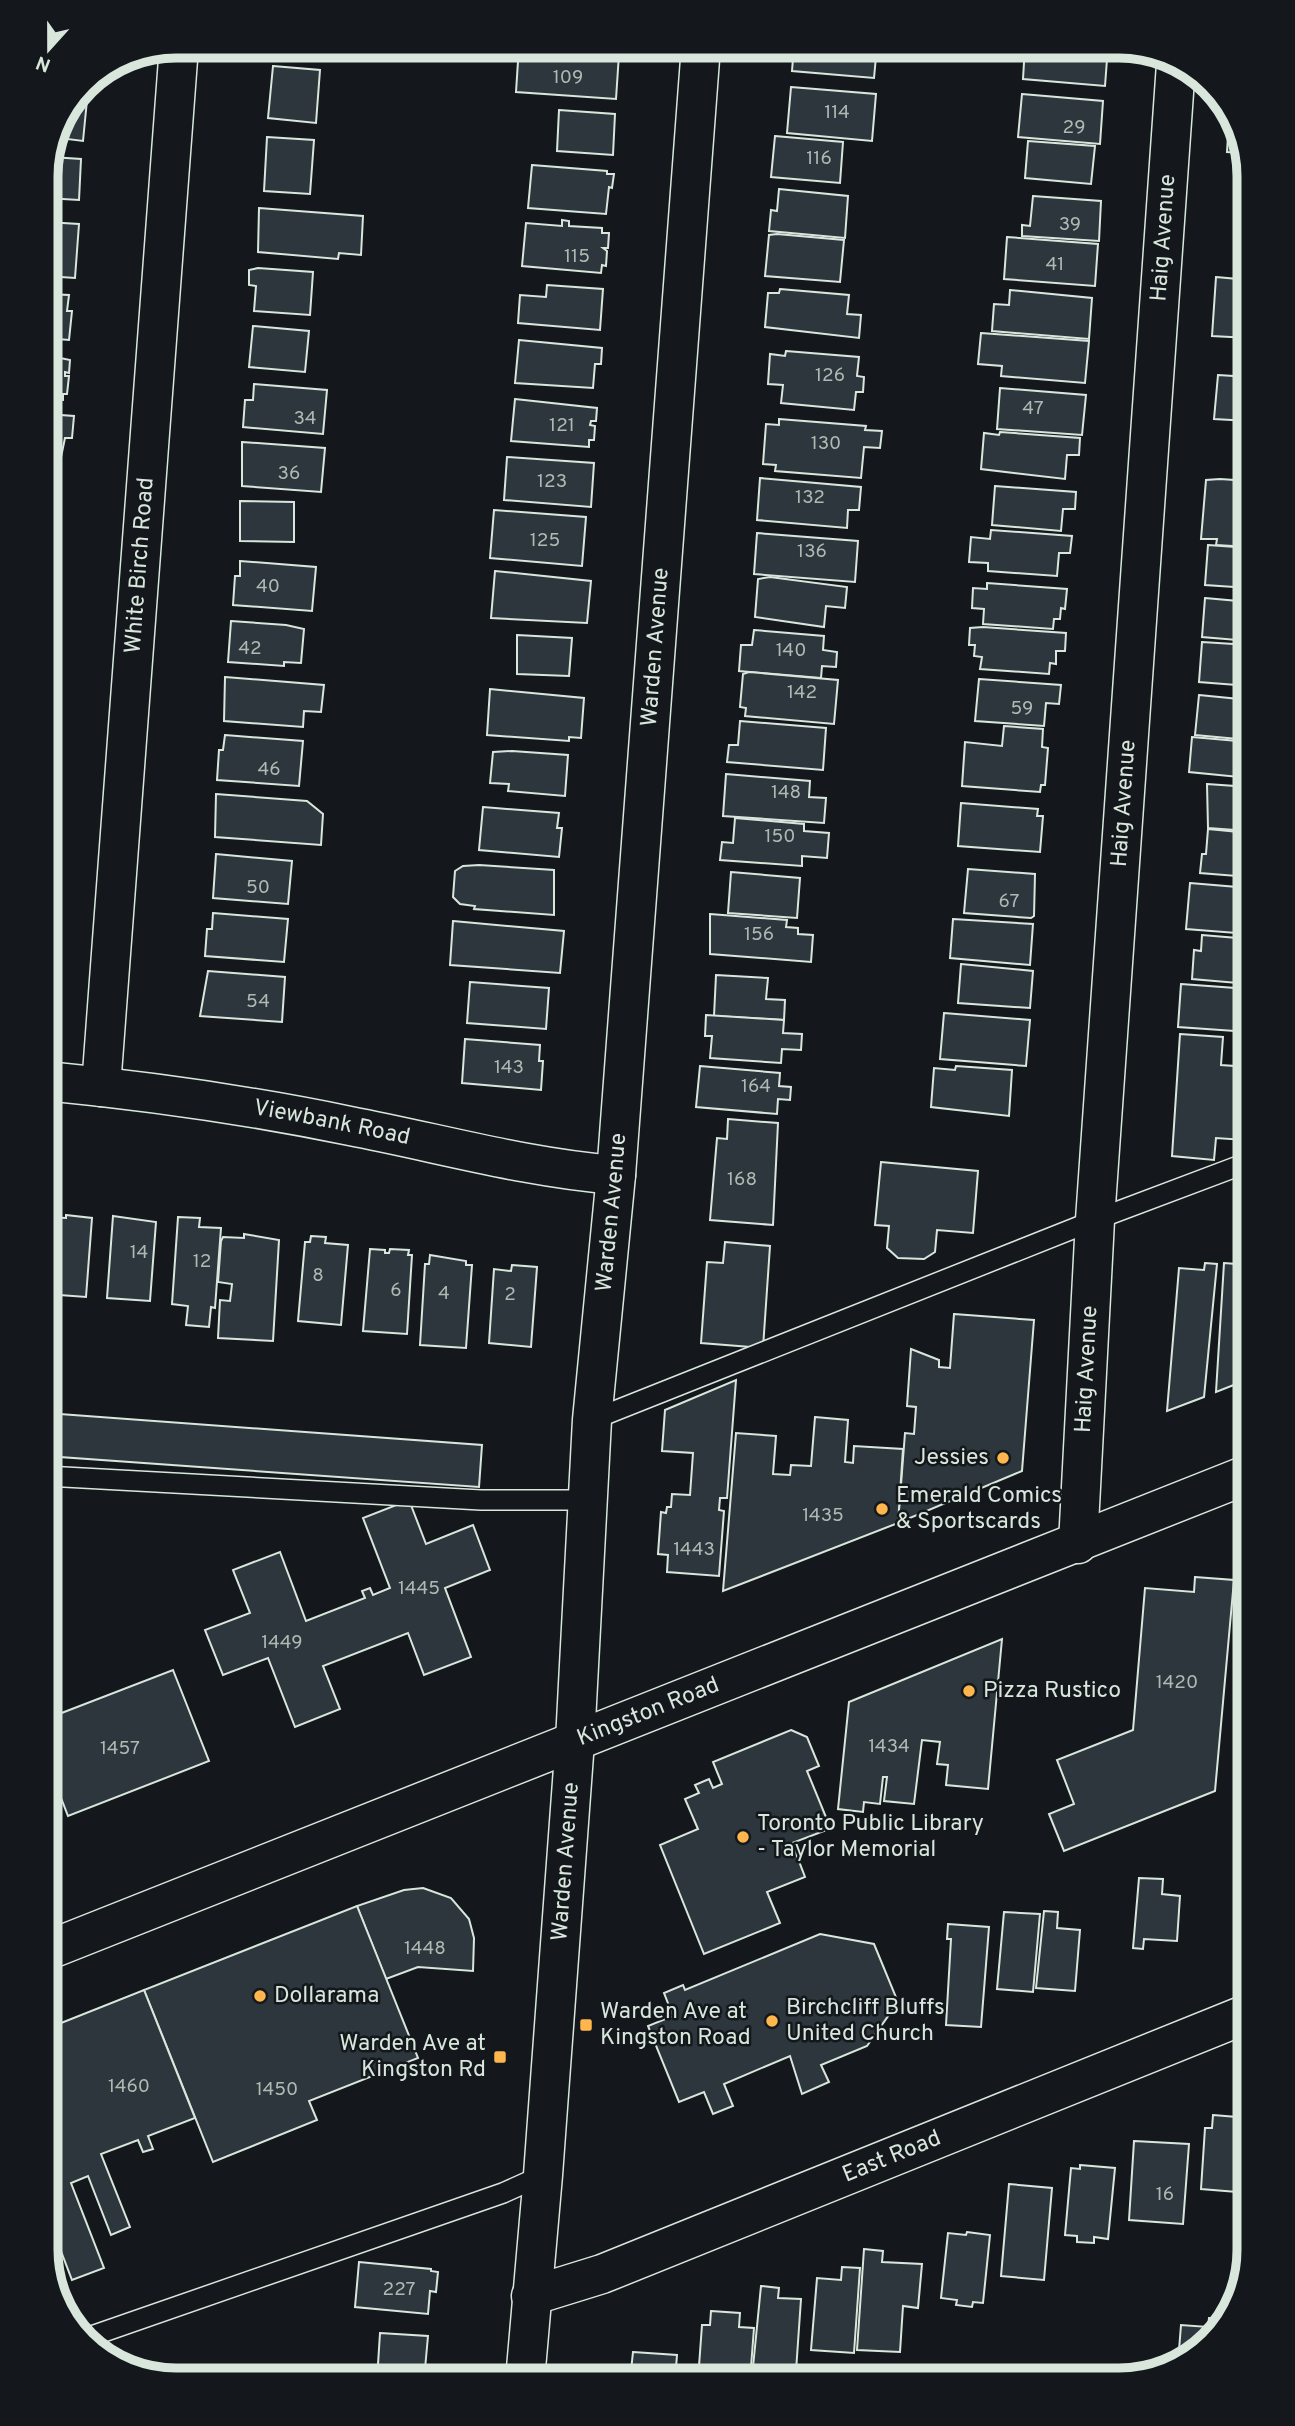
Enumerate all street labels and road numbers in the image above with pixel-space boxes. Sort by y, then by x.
street label: Haig Avenue [1145,173,1183,303]
street label: White Birch Road [119,476,161,655]
street label: Warden Avenue [635,567,676,728]
street label: Haig Avenue [1105,739,1143,868]
street label: Viewbank Road [251,1094,413,1153]
street label: Warden Avenue [590,1132,634,1293]
street label: Haig Avenue [1069,1305,1105,1434]
street label: Kingston Road [573,1671,724,1753]
street label: Warden Avenue [546,1781,586,1942]
street label: East Road [838,2124,945,2190]

